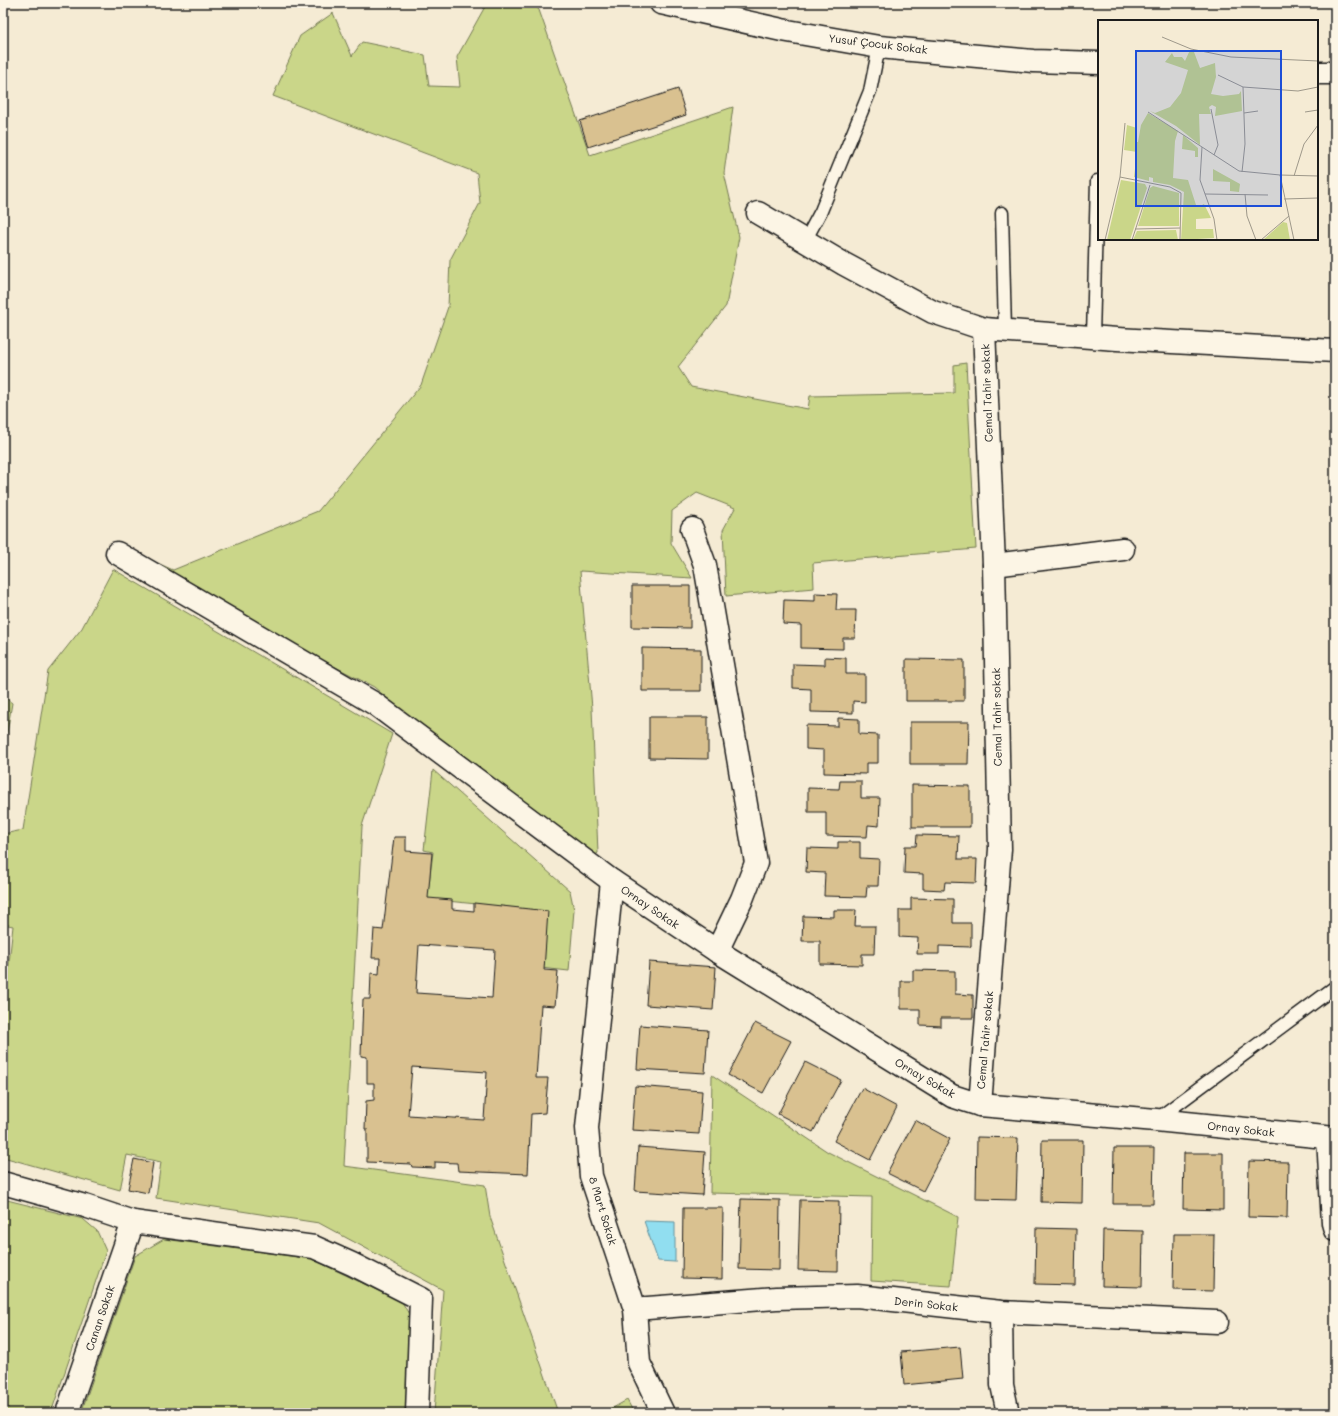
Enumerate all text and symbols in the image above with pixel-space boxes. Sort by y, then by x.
inset map [1098,20,1318,240]
street label: Yusuf Çocuk Sokak [828,30,929,57]
street label: Cemal Tahir sokak [977,343,996,443]
street label: Cemal Tahir sokak [988,667,1005,766]
street label: Ornay Sokak [618,881,683,932]
street label: Cemal Tahir sokak [973,990,996,1090]
street label: Ornay Sokak [892,1054,958,1101]
street label: Ornay Sokak [1207,1118,1276,1140]
street label: 8 Mart Sokak [586,1175,621,1247]
street label: Canan Sokak [81,1283,118,1353]
street label: Derin Sokak [893,1293,959,1314]

